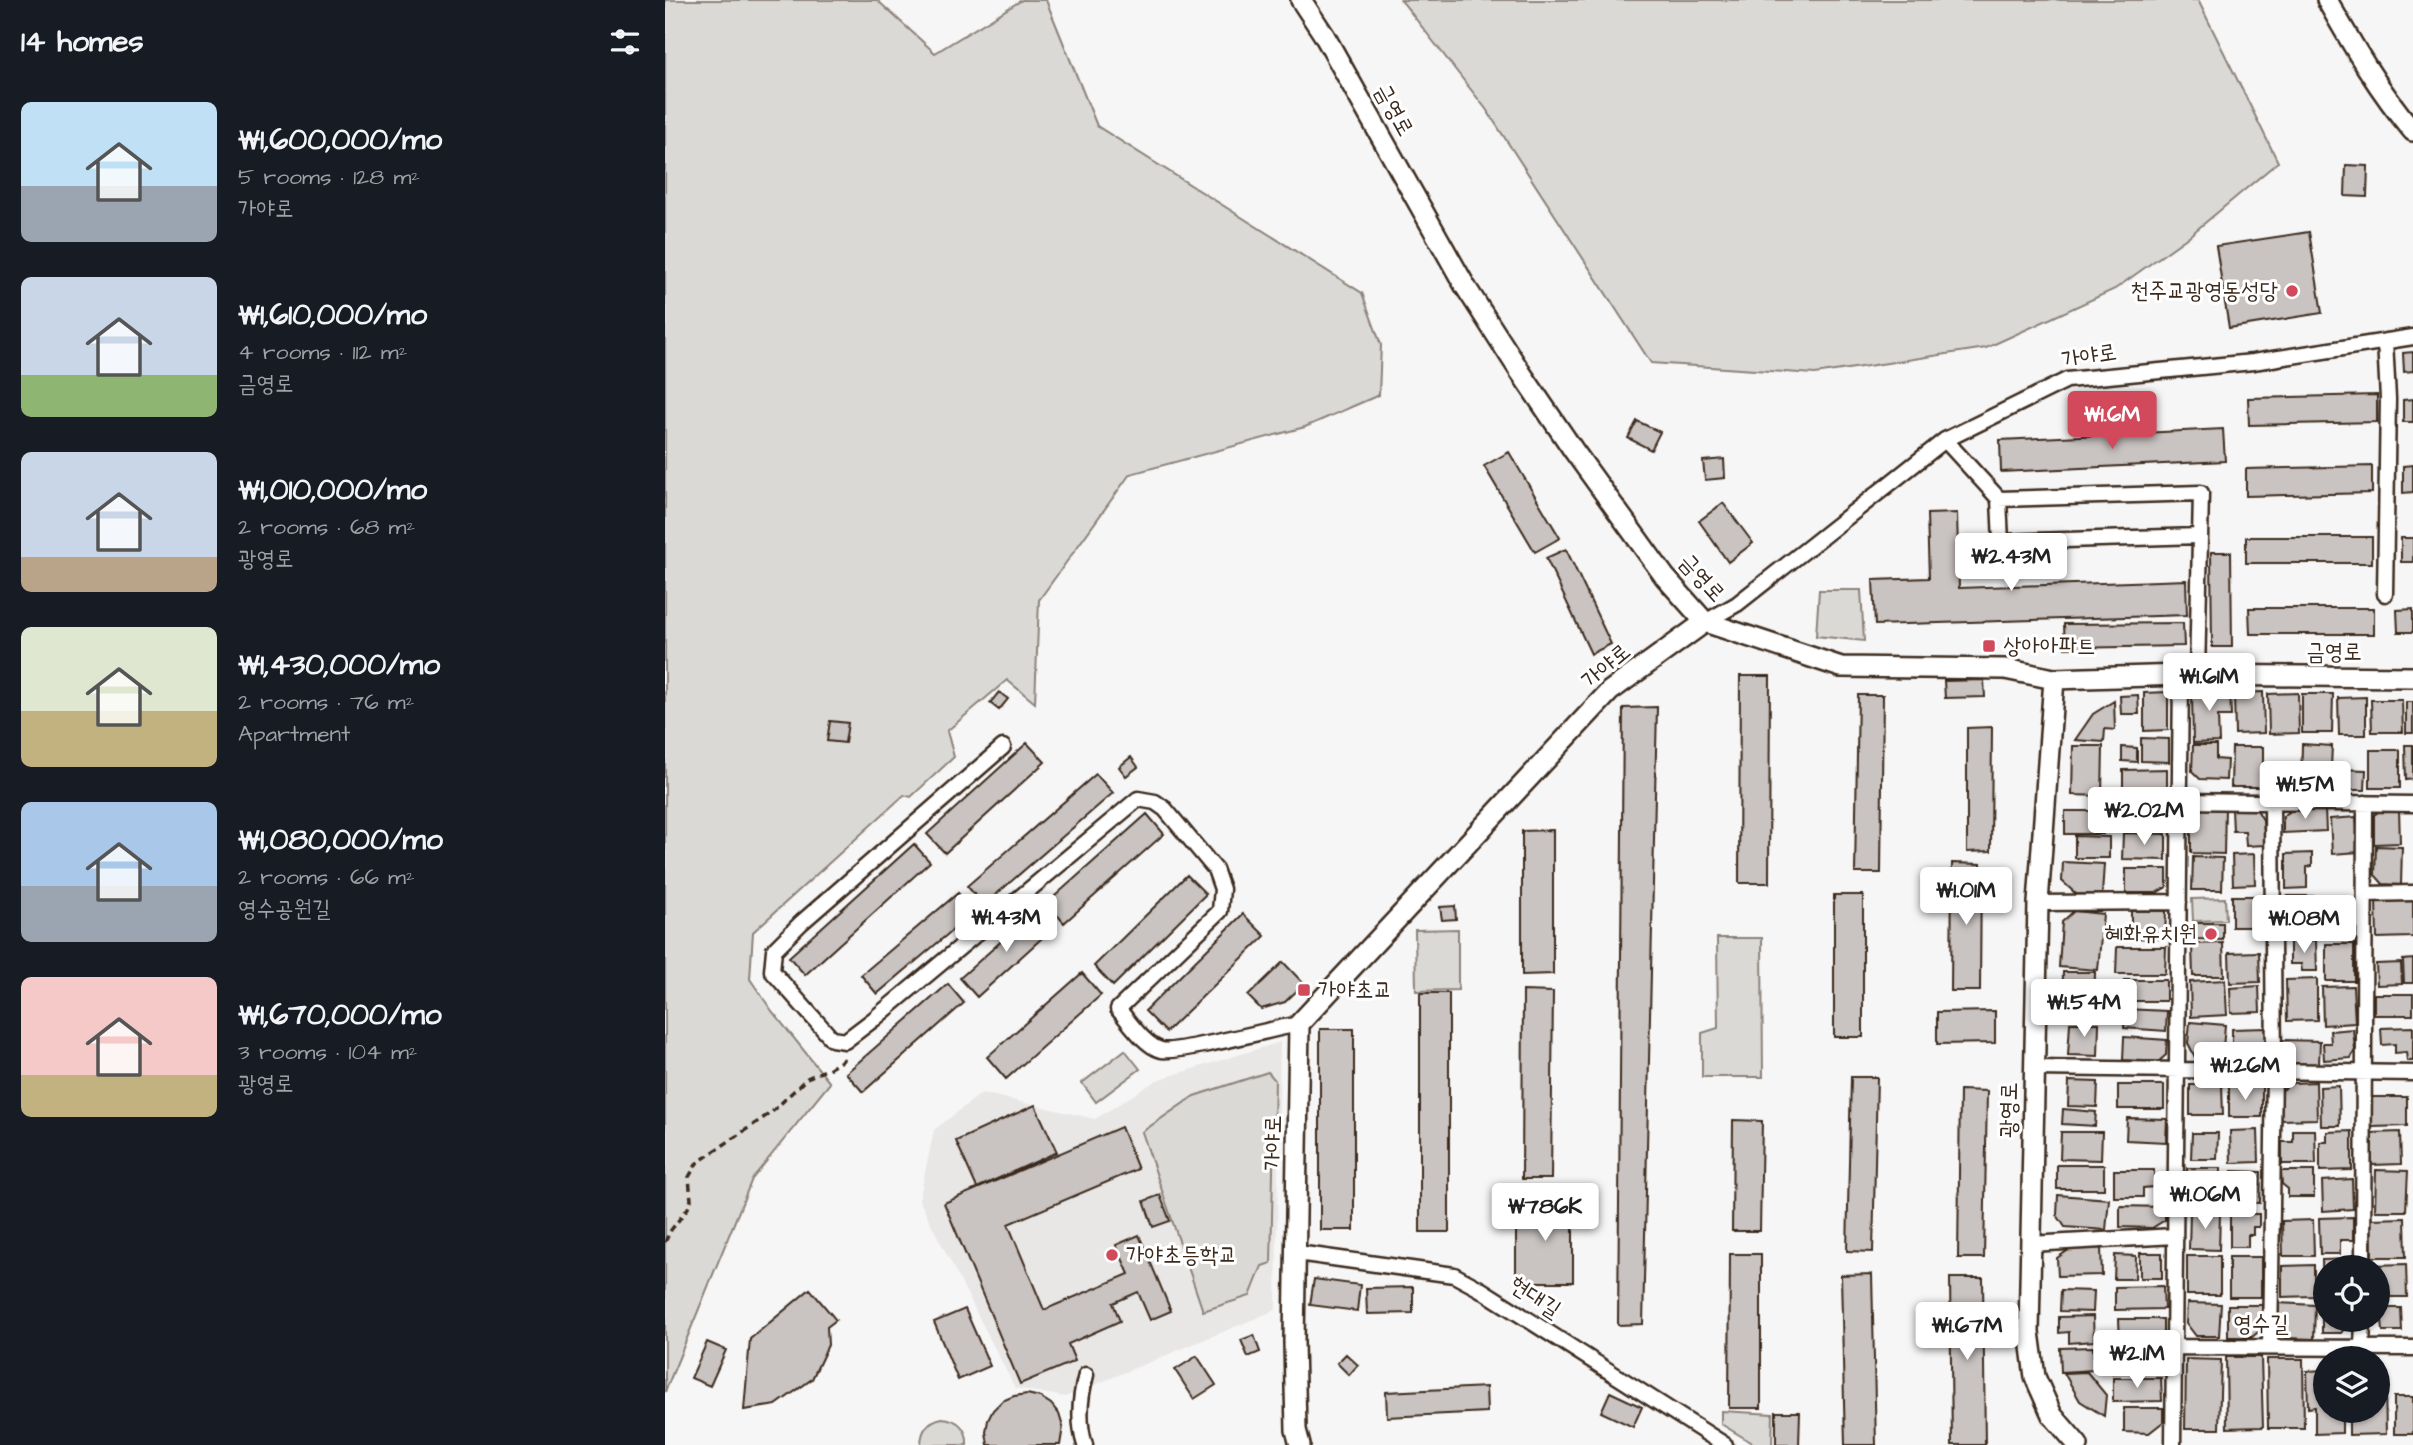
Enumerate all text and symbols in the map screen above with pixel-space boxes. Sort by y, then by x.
text: 14 homes [21,21,144,63]
icon: filters [606,23,644,61]
street label: 금영로 [1367,78,1421,142]
text: ₩1,600,000/mo [238,119,442,161]
icon: home [77,130,161,214]
text: 5 rooms · 128 m² [238,161,420,193]
text: 가야로 [238,193,294,225]
place label: 천주교광영동성당 [2130,275,2278,307]
marker: 천주교광영동성당 [2284,283,2300,299]
text: ₩1,610,000/mo [238,294,427,336]
icon: home [77,305,161,389]
text: 4 rooms · 112 m² [238,336,407,368]
street label: 가야로 [2059,336,2119,376]
text: 금영로 [238,368,294,400]
pin: ₩1.6M [2063,392,2161,451]
text: ₩1.6M [2084,398,2140,430]
text: ₩1,010,000/mo [238,469,427,511]
icon: home [77,480,161,564]
text: 2 rooms · 68 m² [238,511,415,543]
pin: ₩2.43M [1954,534,2068,593]
text: ₩2.43M [1971,540,2051,572]
text: 광영로 [238,543,294,575]
street label: 금영로 [1672,547,1732,609]
place label: 상아아파트 [2003,630,2096,662]
street label: 가야로 [1574,636,1638,696]
street label: 금영로 [2306,636,2362,668]
marker: 상아아파트 [1981,638,1997,654]
text: ₩1,430,000/mo [238,644,440,686]
pin: ₩1.61M [2152,654,2266,713]
icon: home [77,655,161,739]
text: ₩1.61M [2179,660,2239,692]
text: 2 rooms · 76 m² [238,686,414,718]
text: Apartment [238,718,350,750]
pin: ₩1.5M [2256,762,2354,821]
text: ₩1.5M [2276,768,2334,800]
pin: ₩2.02M [2087,788,2201,847]
text: ₩2.02M [2104,794,2184,826]
text: ₩1,080,000/mo [238,819,443,861]
icon: home [77,830,161,914]
text: 2 rooms · 66 m² [238,861,415,893]
pin: ₩1.01M [1909,867,2023,927]
text: ₩1.01M [1936,874,1996,906]
text: 영수공원길 [238,893,331,925]
pin: ₩1.43M [949,894,1063,954]
pin: ₩1.08M [2247,895,2361,955]
text: ₩1.43M [971,901,1041,933]
text: ₩1.08M [2268,902,2340,934]
place label: 혜화유치원 [2104,918,2197,950]
marker: 혜화유치원 [2203,926,2219,942]
place label: 가야초교 [1318,974,1392,1006]
pin: ₩1.54M [2027,979,2141,1039]
marker: 가야초교 [1296,982,1312,998]
text: ₩1.54M [2047,986,2121,1018]
text: ₩1,670,000/mo [238,994,442,1036]
icon: home [77,1005,161,1089]
text: 3 rooms · 104 m² [238,1036,417,1068]
pin: ₩1.26M [2188,1042,2302,1102]
text: ₩1.26M [2210,1049,2280,1081]
text: 광영로 [238,1068,294,1100]
street label: 광영로 [1993,1082,2025,1138]
street label: 가야로 [1257,1115,1289,1171]
pin: ₩1.06M [2148,1172,2262,1231]
text: ₩1.06M [2169,1178,2241,1210]
pin: ₩786K [1496,1184,1594,1243]
text: ₩786K [1508,1190,1582,1222]
place label: 가야초등학교 [1126,1239,1237,1271]
marker: 가야초등학교 [1104,1247,1120,1263]
map controls [2313,1255,2390,1423]
button: locate [2313,1255,2390,1332]
street label: 현대길 [1503,1268,1567,1326]
pin: ₩1.67M [1910,1302,2024,1362]
street label: 영수길 [2233,1308,2289,1340]
text: ₩1.67M [1932,1309,2002,1341]
pin: ₩2.1M [2088,1330,2186,1390]
text: ₩2.1M [2109,1337,2165,1369]
button: layers [2313,1346,2390,1423]

